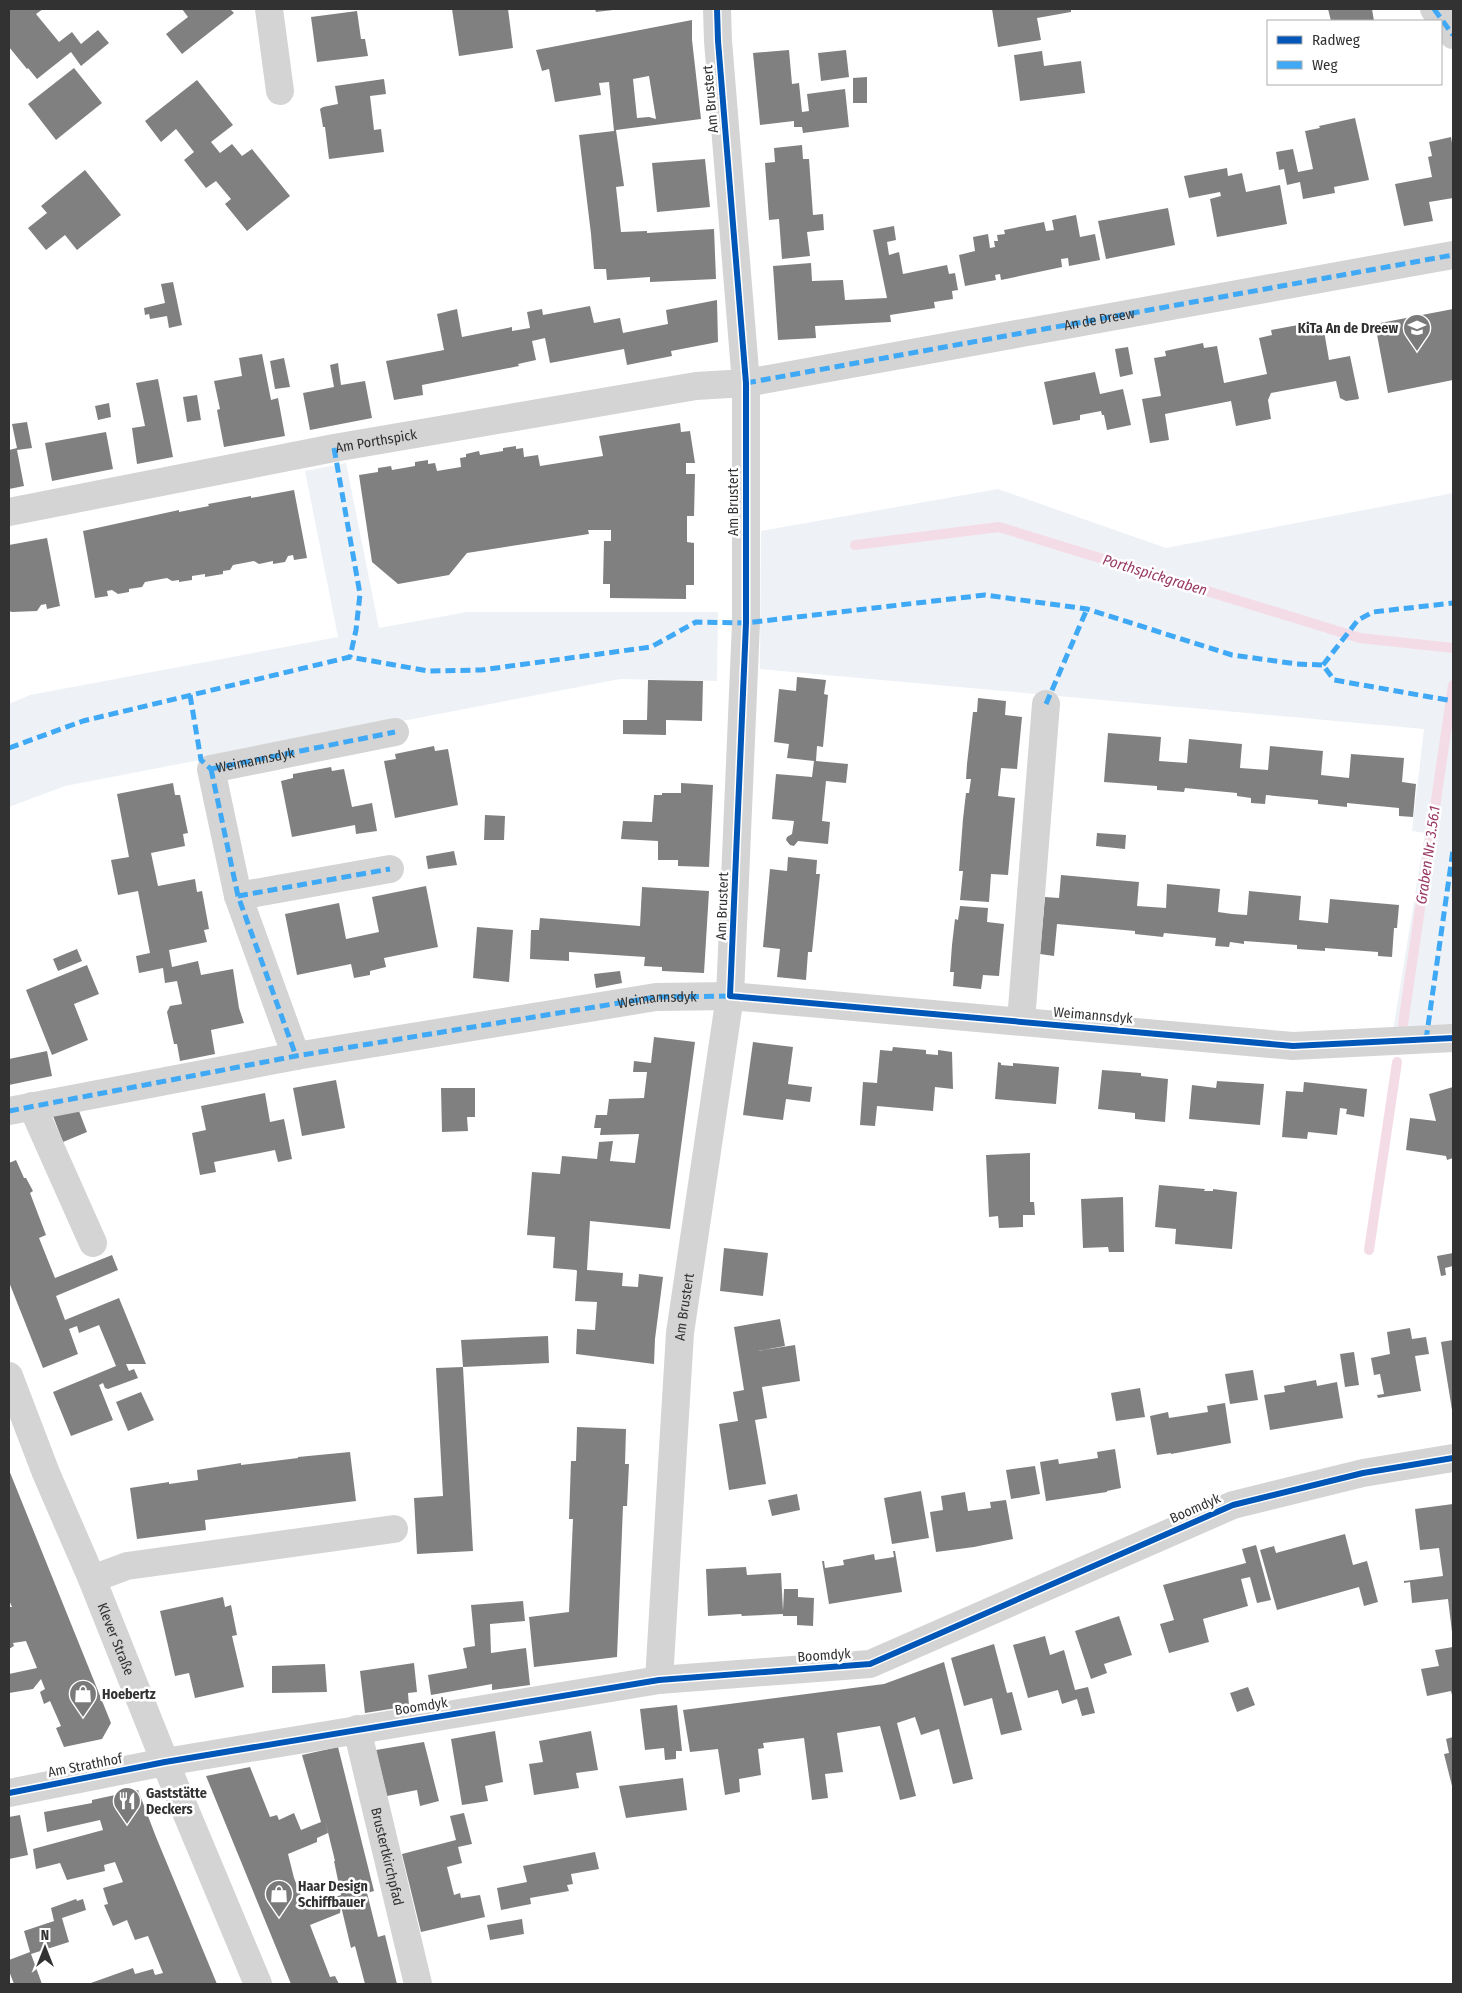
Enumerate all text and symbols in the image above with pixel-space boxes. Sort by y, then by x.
legend [1267,20,1442,85]
text: Radweg [1312,31,1360,49]
text: Weg [1312,56,1338,74]
street label: Am Brustert [699,64,722,134]
street label: An de Dreew [1063,305,1136,334]
school or university icon: KiTa An de Dreew [1402,313,1432,352]
place label: KiTa An de Dreew [1298,320,1398,337]
street label: Am Porthspick [334,426,419,457]
street label: Am Brustert [725,468,742,536]
water label: Porthspickgraben [1101,551,1209,599]
street label: Weimannsdyk [215,744,296,777]
water label: Graben Nr. 3.56.1 [1412,805,1444,905]
street label: Am Brustert [713,871,732,940]
street label: Weimannsdyk [616,988,697,1012]
street label: Weimannsdyk [1053,1004,1134,1027]
street label: Am Brustert [672,1272,698,1341]
street label: Boomdyk [1167,1490,1223,1527]
street label: Klever Straße [93,1601,138,1678]
street label: Boomdyk [797,1645,852,1666]
shop icon: Hoebertz [68,1679,98,1718]
place label: Hoebertz [102,1686,156,1703]
street label: Boomdyk [393,1694,449,1719]
street label: Am Strathhof [47,1750,125,1781]
place label: Gaststätte Deckers [146,1785,207,1818]
restaurant icon: Gaststätte Deckers [112,1786,142,1825]
street label: Brustertkirchpfad [367,1806,407,1907]
place label: Haar Design Schiffbauer [298,1878,368,1911]
shop icon: Haar Design Schiffbauer [264,1879,294,1918]
north arrow [20,1923,70,1973]
text: N [41,1927,49,1944]

